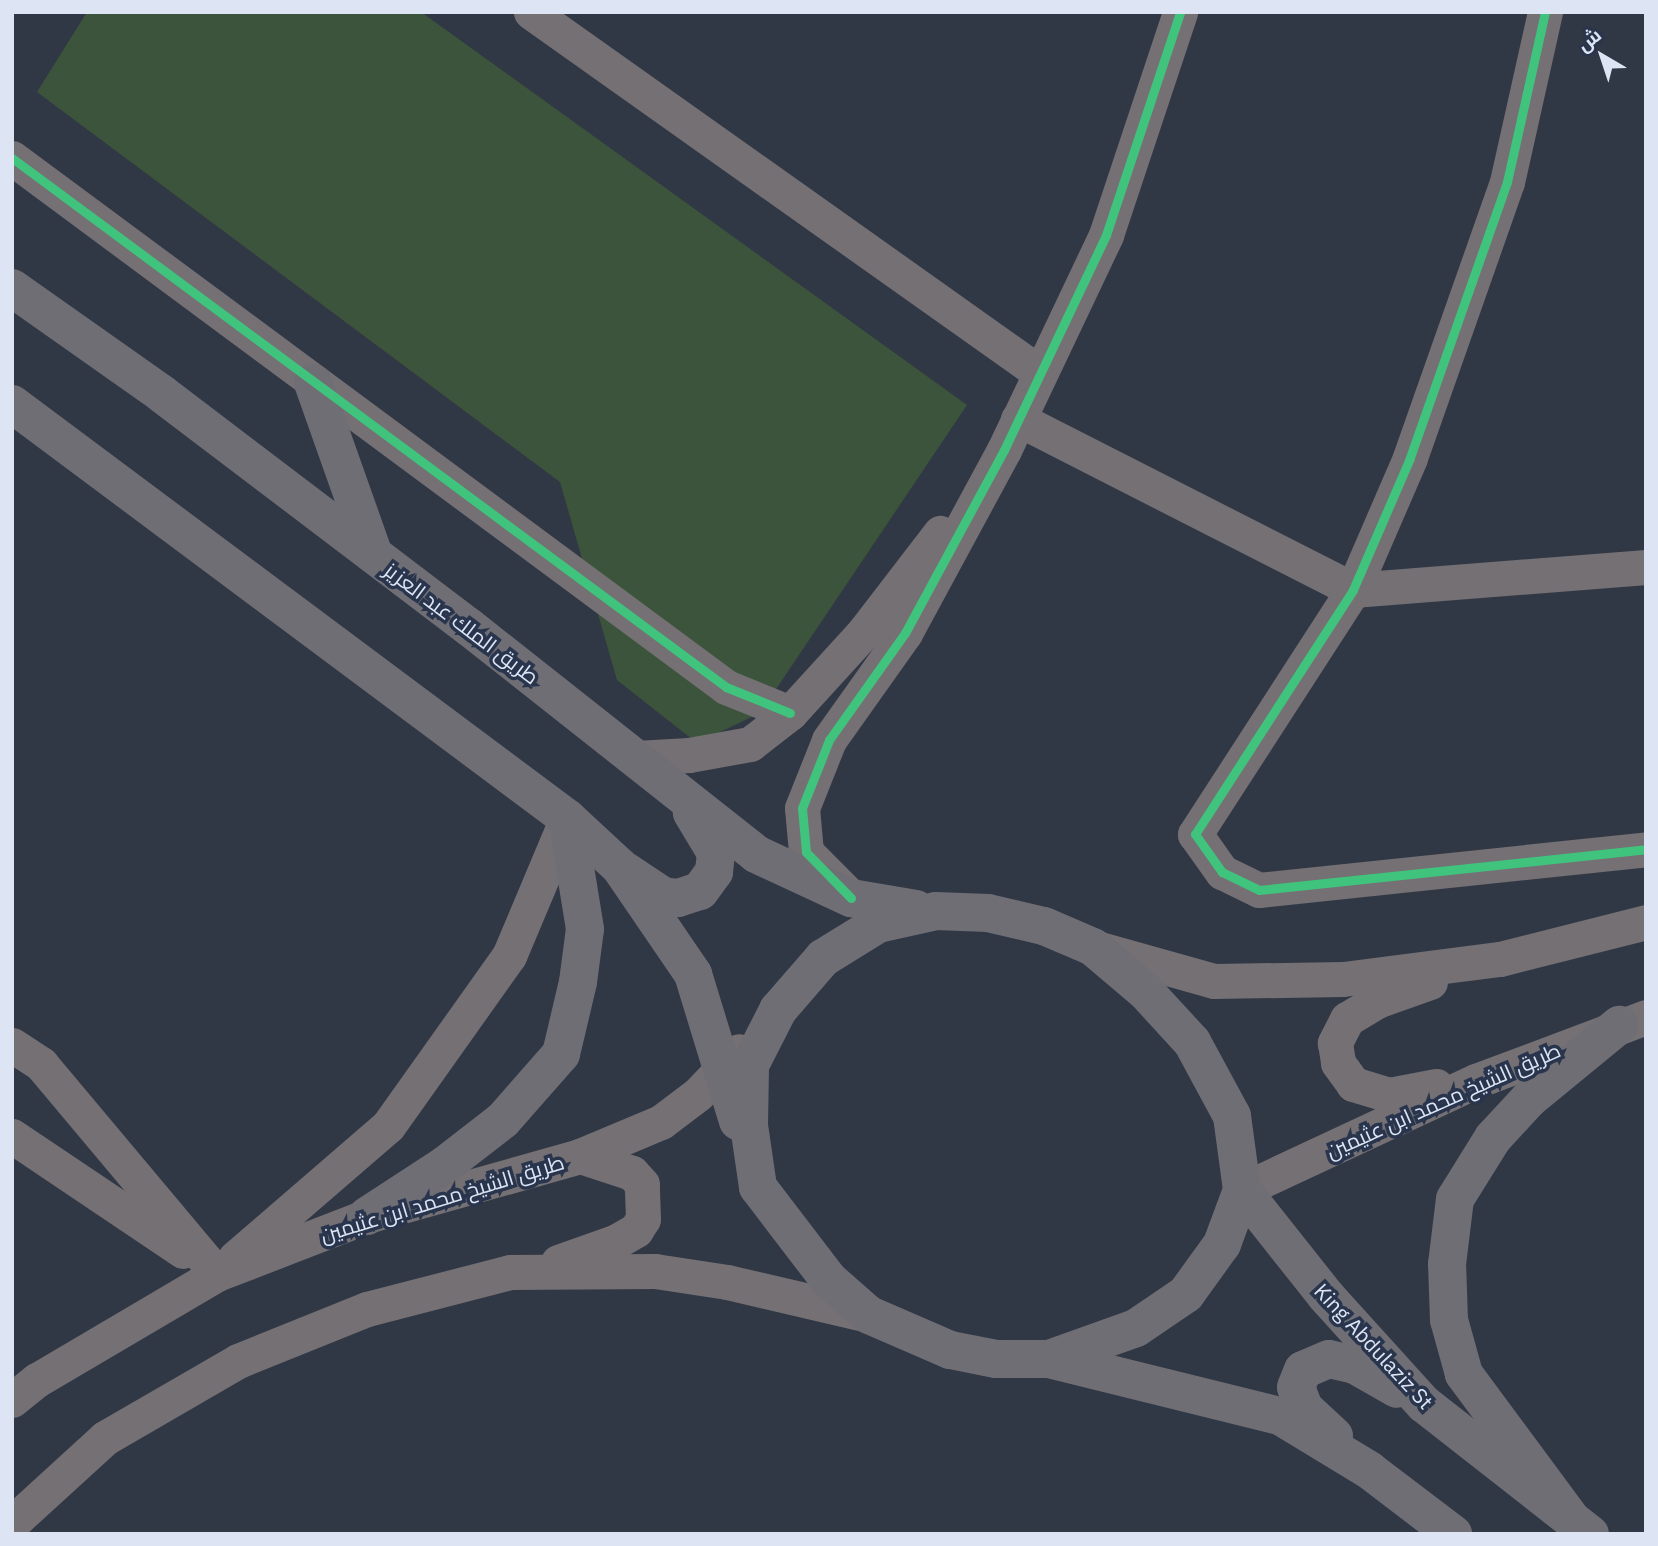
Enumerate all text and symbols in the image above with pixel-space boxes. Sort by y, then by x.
north arrow [1567,21,1637,91]
text: ش [1572,23,1606,57]
street label: طريق الملك عبد العزيز [380,557,544,689]
street label: طريق الشيخ محمد ابن عثيمين [1322,1037,1564,1163]
street label: طريق الشيخ محمد ابن عثيمين [317,1149,567,1247]
street label: King Abdulaziz St [1309,1278,1439,1414]

